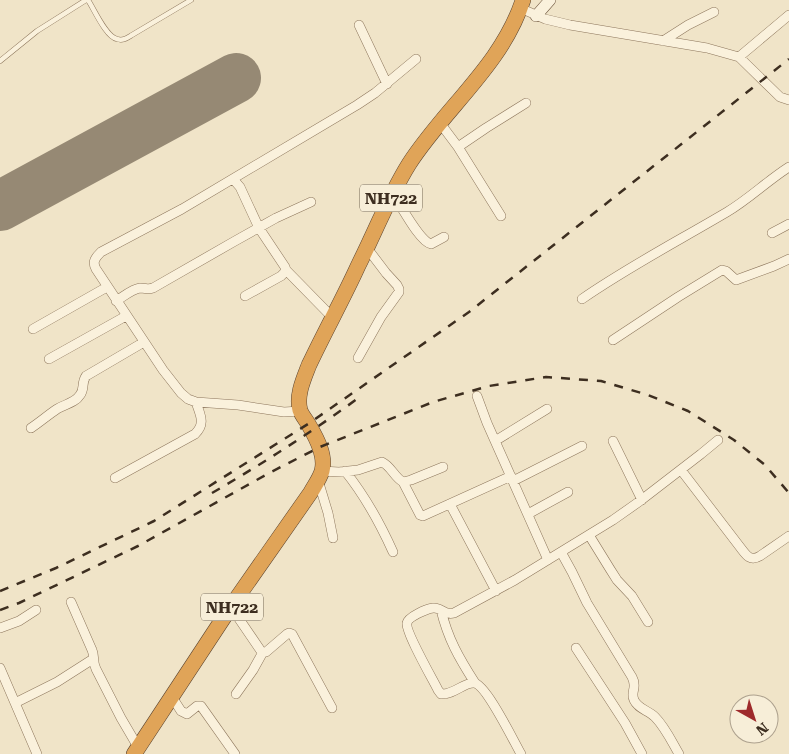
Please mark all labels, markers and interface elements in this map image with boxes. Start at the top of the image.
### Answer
road number: NH722 [360,184,422,212]
road number: NH722 [201,594,263,620]
north arrow [729,694,779,744]
text: N [753,719,771,739]

